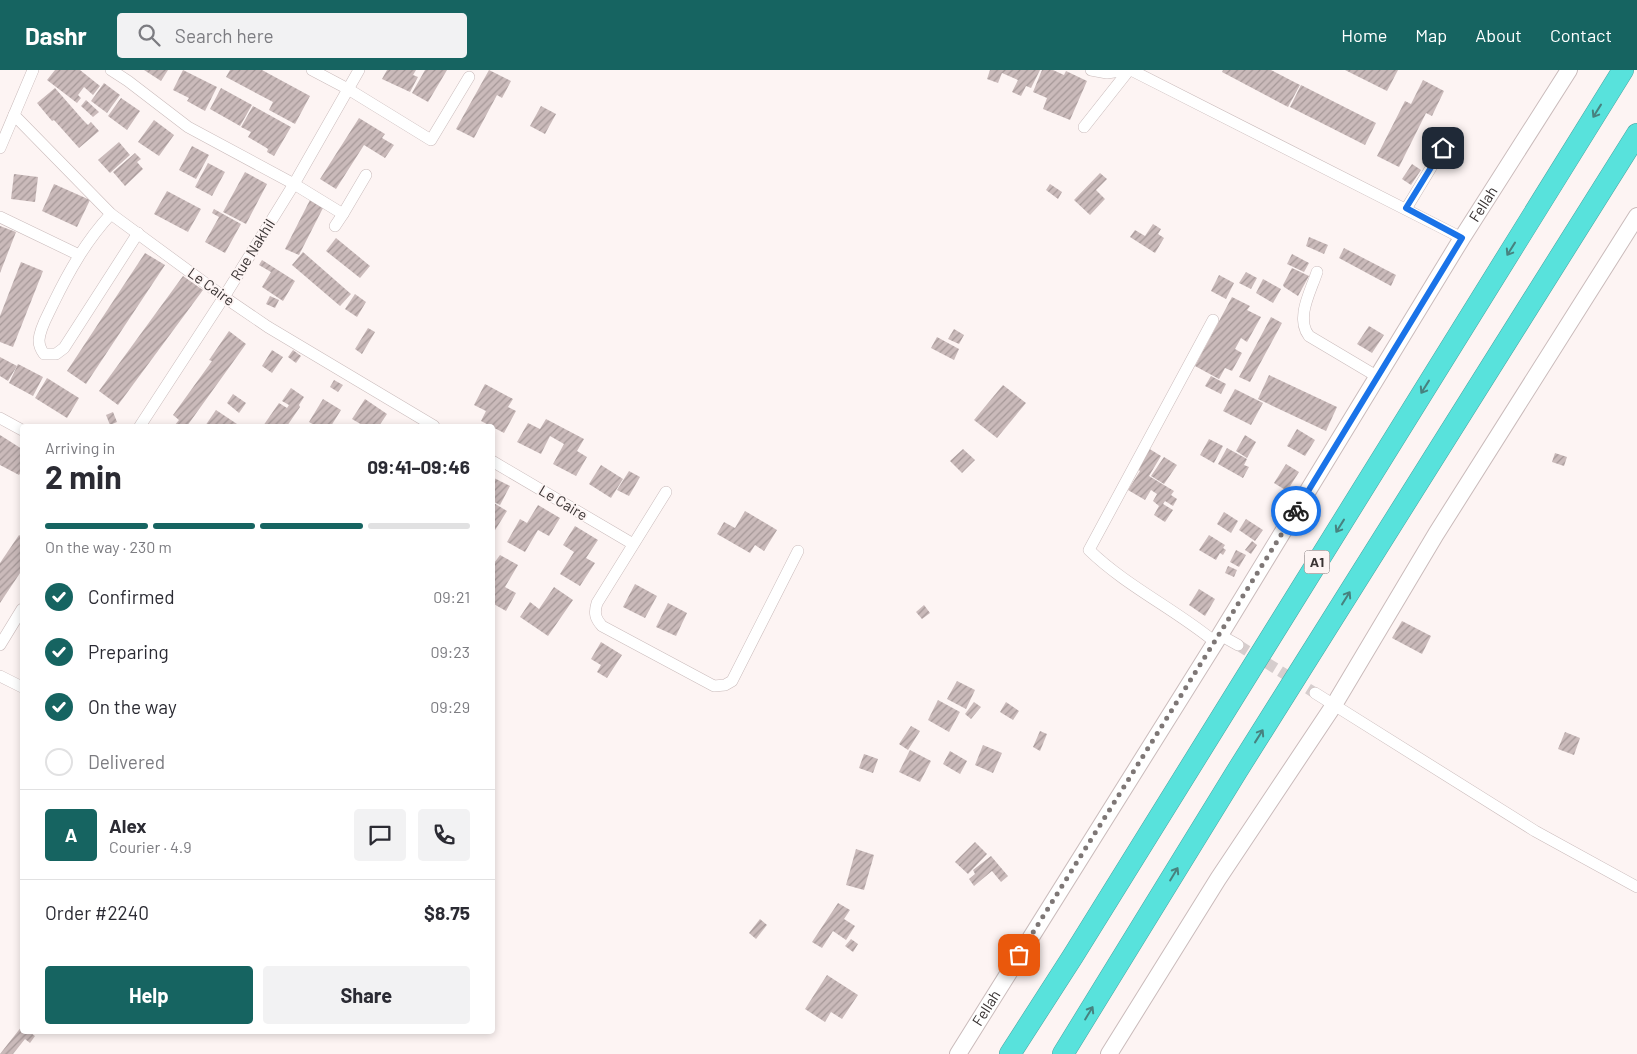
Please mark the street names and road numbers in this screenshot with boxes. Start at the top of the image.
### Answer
street label: Fellah [1465,183,1501,225]
street label: Rue Nakhil [226,215,278,283]
street label: Le Caire [185,263,238,309]
street label: Le Caire [536,481,591,524]
road number: A1 [1304,551,1330,574]
street label: Fellah [968,987,1004,1029]

